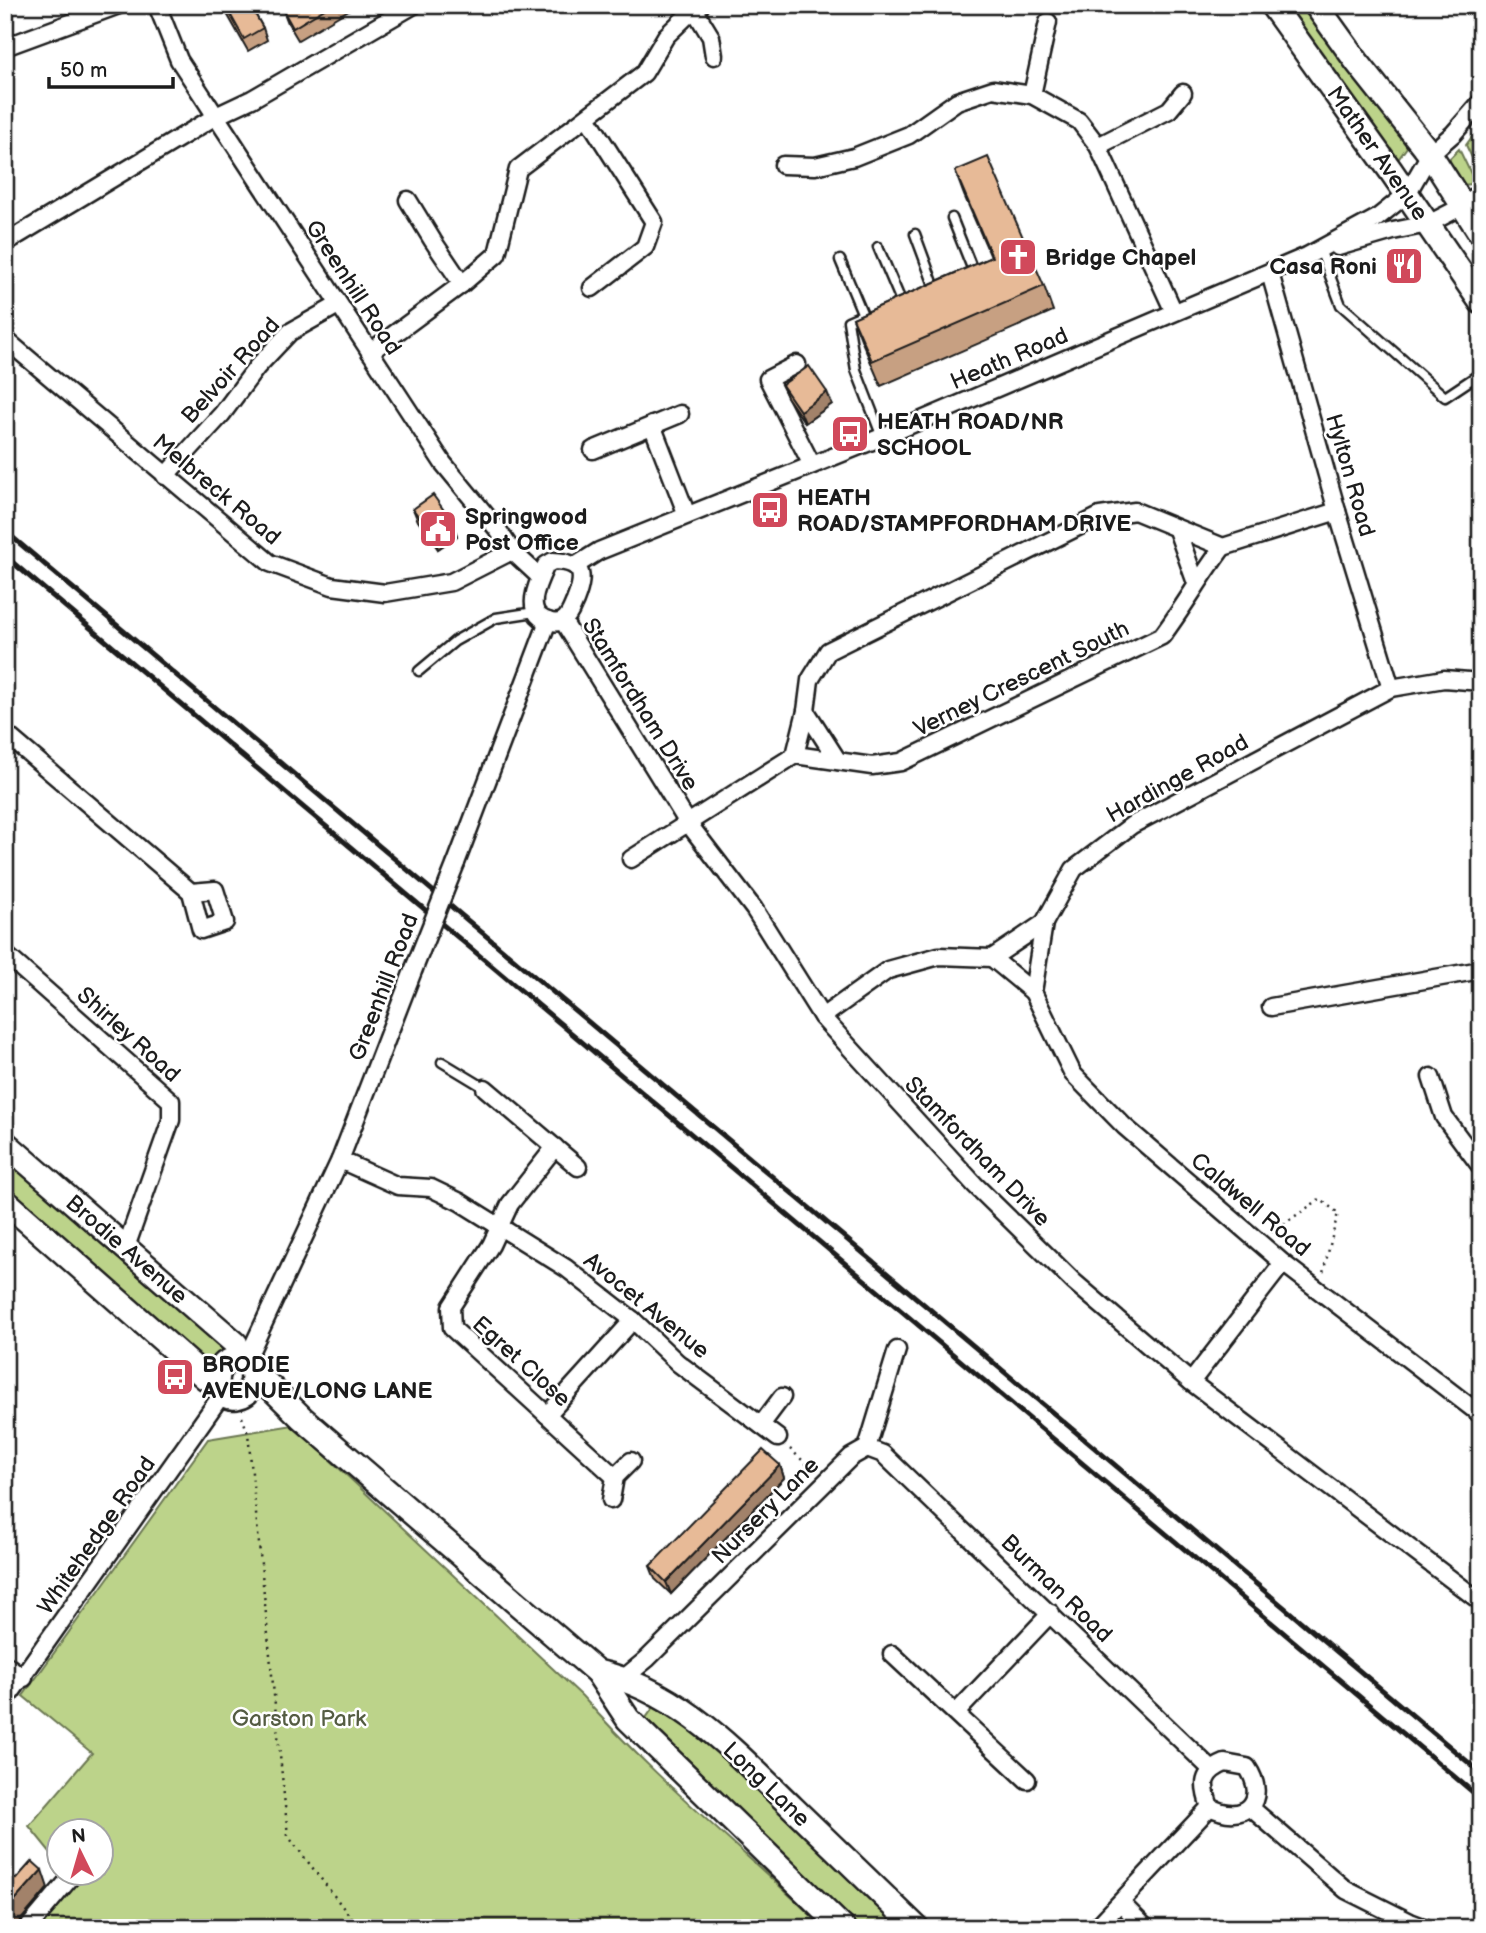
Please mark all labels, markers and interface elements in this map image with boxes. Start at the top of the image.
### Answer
scale bar [49,46,173,90]
text: 50 m [60,58,107,83]
street label: Mather Avenue [1320,81,1434,226]
street label: Greenhill Road [299,215,407,360]
church icon: Bridge Chapel [997,236,1039,278]
place label: Bridge Chapel [1045,244,1196,272]
restaurant icon: Casa Roni [1383,245,1425,287]
place label: Casa Roni [1269,253,1377,281]
street label: Belvoir Road [176,312,286,430]
street label: Heath Road [946,322,1072,396]
place label: HEATH ROAD/NR SCHOOL [877,408,1064,462]
street label: Hylton Road [1319,411,1381,540]
bus stop icon: HEATH ROAD/NR SCHOOL [829,413,871,455]
street label: Melbreck Road [147,428,286,551]
place label: HEATH ROAD/STAMPFORDHAM DRIVE [797,484,1131,538]
bus stop icon: HEATH ROAD/STAMPFORDHAM DRIVE [749,489,791,531]
place label: Springwood Post Office [465,503,587,557]
public building icon: Springwood Post Office [417,508,459,550]
street label: Stamfordham Drive [576,613,704,796]
street label: Verney Crescent South [909,615,1134,743]
street label: Hardinge Road [1102,728,1253,829]
street label: Greenhill Road [343,910,425,1065]
street label: Shirley Road [71,981,186,1088]
street label: Stamfordham Drive [898,1071,1056,1233]
street label: Caldwell Road [1185,1147,1316,1263]
street label: Brodie Avenue [60,1189,193,1310]
street label: Avocet Avenue [578,1247,715,1365]
street label: Egret Close [466,1310,576,1413]
place label: BRODIE AVENUE/LONG LANE [201,1351,433,1405]
bus stop icon: BRODIE AVENUE/LONG LANE [154,1356,196,1398]
street label: Whitehedge Road [32,1451,162,1620]
street label: Nursery Lane [706,1451,825,1570]
street label: Burman Road [995,1529,1118,1649]
park label: Garston Park [232,1705,367,1733]
street label: Long Lane [717,1736,816,1833]
north arrow [46,1818,116,1888]
text: N [71,1824,87,1849]

